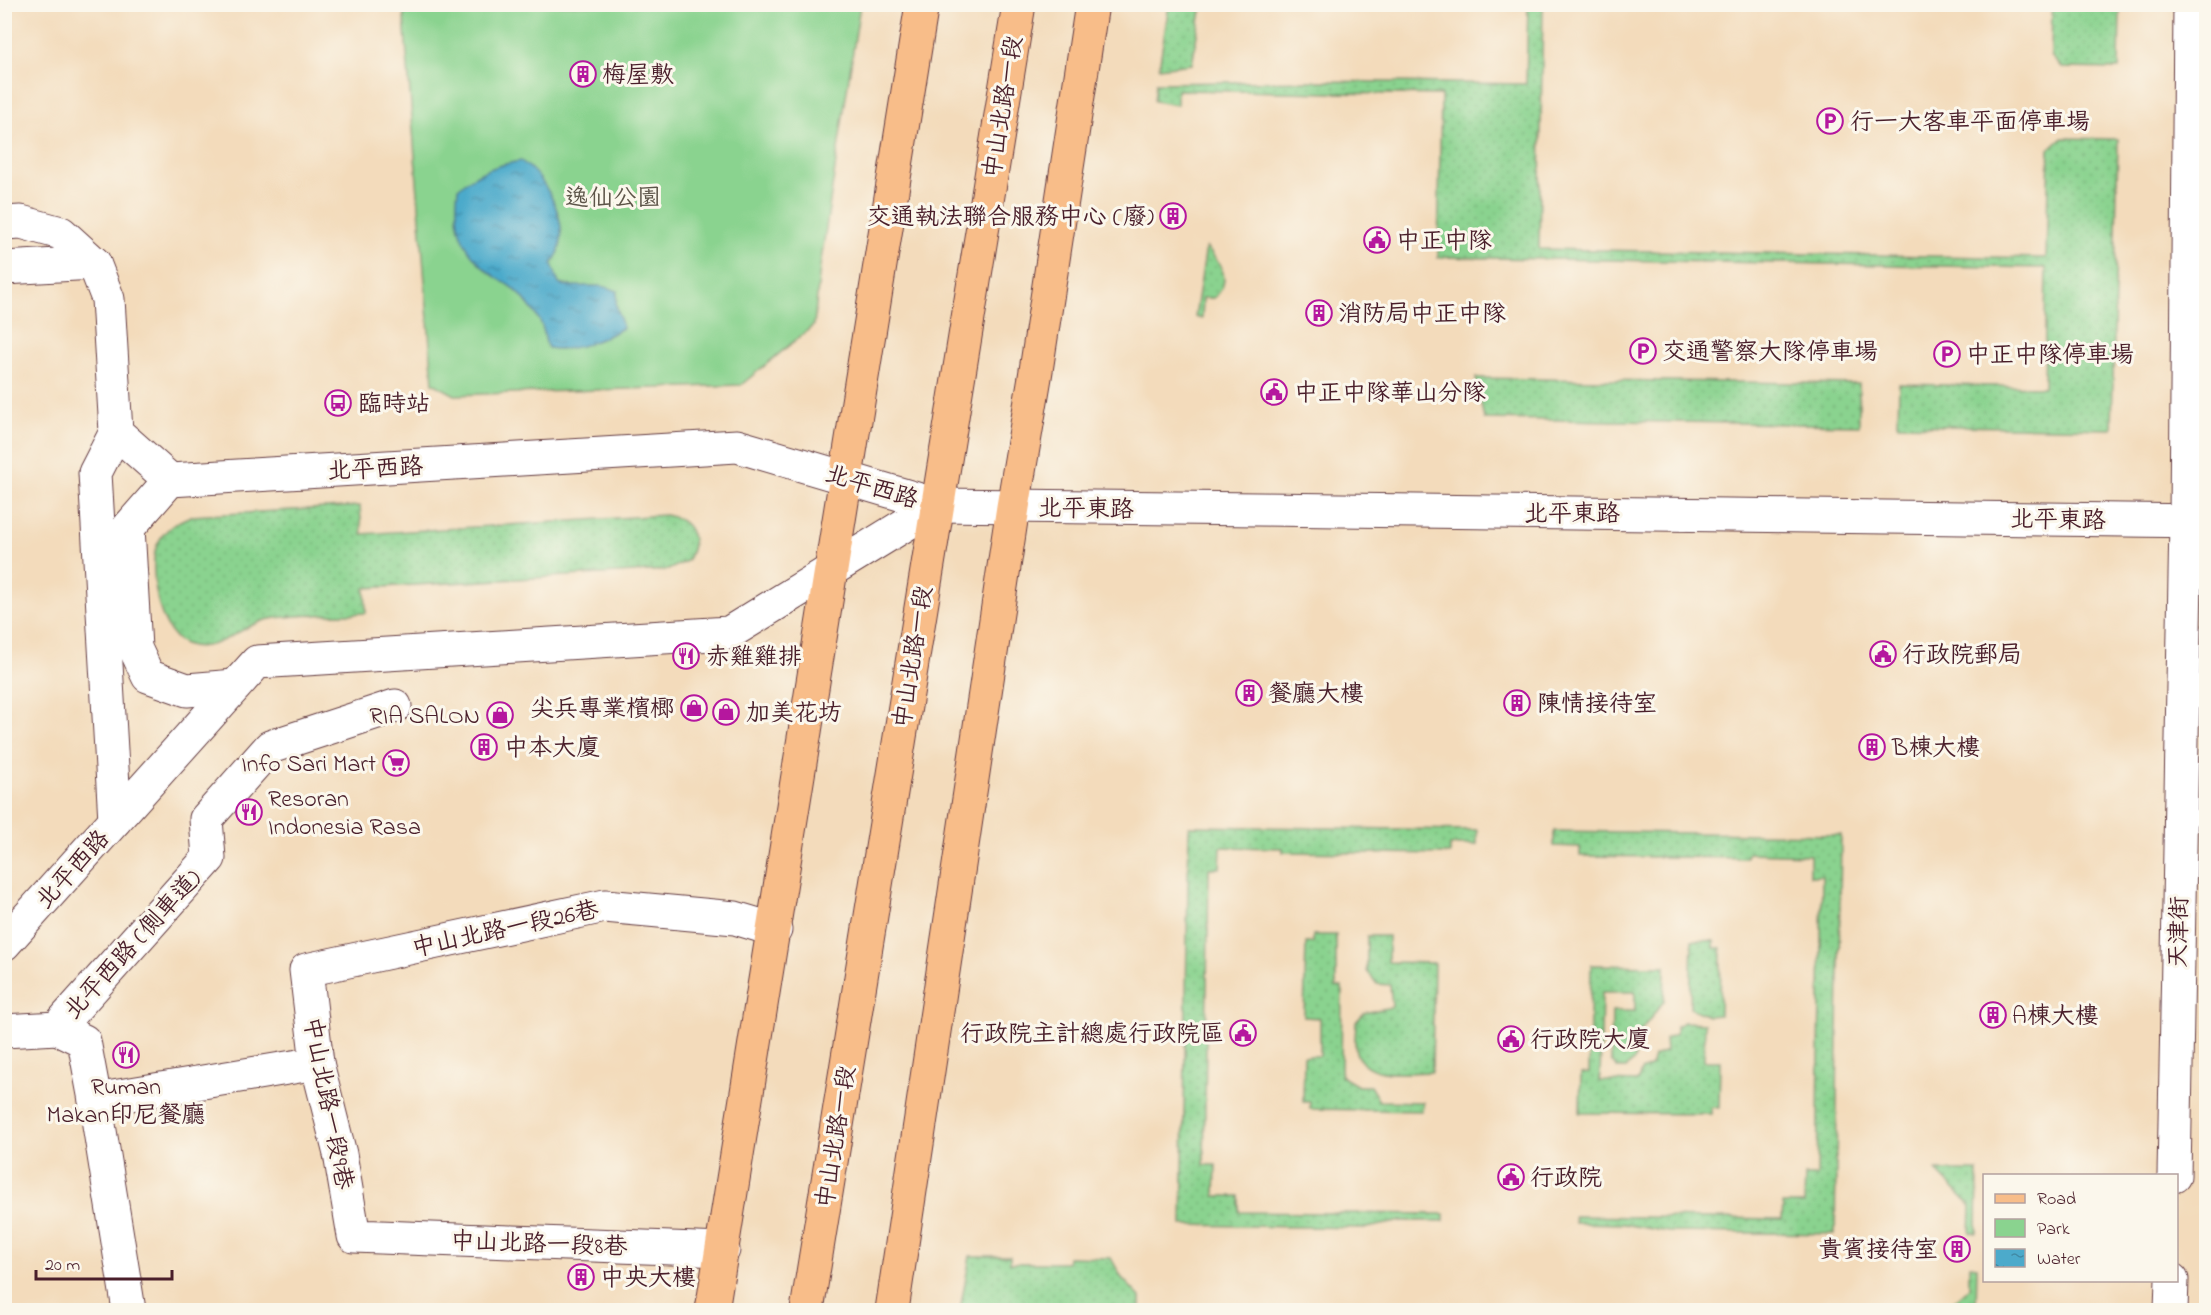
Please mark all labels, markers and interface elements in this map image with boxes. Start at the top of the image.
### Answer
street label: 中山北路一段 [976,34,1033,181]
building icon: 梅屋敷 [568,59,598,89]
place label: 梅屋敷 [602,59,674,94]
parking icon: 行一大客車平面停車場 [1815,106,1845,136]
place label: 行一大客車平面停車場 [1850,106,2090,141]
park label: 逸仙公園 [565,182,661,217]
place label: 交通執法聯合服務中心 (廢) [867,201,1154,236]
building icon: 交通執法聯合服務中心 (廢) [1158,201,1188,231]
public building icon: 中正中隊 [1362,225,1392,255]
place label: 中正中隊 [1396,225,1492,260]
building icon: 消防局中正中隊 [1304,298,1334,328]
place label: 消防局中正中隊 [1338,298,1506,333]
parking icon: 交通警察大隊停車場 [1628,336,1658,366]
place label: 交通警察大隊停車場 [1662,336,1878,371]
parking icon: 中正中隊停車場 [1932,339,1962,369]
place label: 中正中隊停車場 [1966,339,2134,374]
public building icon: 中正中隊華山分隊 [1259,377,1289,407]
place label: 中正中隊華山分隊 [1294,377,1486,412]
bus stop icon: 臨時站 [323,388,353,418]
place label: 臨時站 [358,388,430,423]
street label: 北平西路 [326,451,424,490]
street label: 北平西路 [820,458,922,519]
street label: 北平東路 [1038,492,1134,529]
street label: 北平東路 [1524,498,1620,533]
street label: 北平東路 [2010,503,2106,540]
street label: 中山北路一段 [886,584,943,731]
public building icon: 行政院郵局 [1868,639,1898,669]
place label: 行政院郵局 [1902,639,2022,674]
restaurant icon: 赤雞雞排 [671,641,701,671]
place label: 赤雞雞排 [706,641,802,676]
building icon: 餐廳大樓 [1234,678,1264,708]
place label: 餐廳大樓 [1268,678,1364,713]
building icon: 陳情接待室 [1502,688,1532,718]
place label: 陳情接待室 [1537,688,1657,723]
place label: 尖兵專業檳榔 [530,693,674,728]
shop icon: 尖兵專業檳榔 [679,693,709,723]
shop icon: 加美花坊 [711,697,741,727]
place label: 加美花坊 [746,697,842,732]
place label: RIA SALON [369,700,480,735]
shop icon: RIA SALON [485,700,515,730]
building icon: 中本大廈 [469,732,499,762]
place label: 中本大廈 [504,732,600,767]
building icon: B棟大樓 [1857,732,1887,762]
place label: B棟大樓 [1891,732,1980,767]
place label: Info Sari Mart [241,748,376,783]
supermarket icon: Info Sari Mart [381,748,411,778]
place label: Resoran Indonesia Rasa [268,783,421,846]
restaurant icon: Resoran Indonesia Rasa [234,797,264,827]
street label: 北平西路 [29,823,119,918]
street label: 北平西路 (側車道) [57,863,211,1028]
street label: 中山北路一段26巷 [409,894,602,967]
street label: 天津街 [2162,896,2199,968]
building icon: A棟大樓 [1978,1000,2008,1030]
place label: A棟大樓 [2012,1000,2099,1035]
street label: 中山北路一段9巷 [293,1014,360,1193]
place label: 行政院主計總處行政院區 [960,1018,1224,1053]
public building icon: 行政院主計總處行政院區 [1228,1018,1258,1048]
public building icon: 行政院大廈 [1496,1024,1526,1054]
place label: 行政院大廈 [1530,1024,1650,1059]
restaurant icon: Ruman Makan印尼餐廳 [111,1040,141,1070]
street label: 中山北路一段 [809,1064,866,1211]
place label: Ruman Makan印尼餐廳 [47,1071,205,1134]
public building icon: 行政院 [1496,1162,1526,1192]
place label: 行政院 [1530,1162,1602,1197]
legend [1983,1174,2178,1282]
text: Road [2037,1187,2076,1213]
text: Park [2037,1217,2070,1243]
street label: 中山北路一段8巷 [450,1225,628,1266]
place label: 貴賓接待室 [1818,1234,1938,1269]
building icon: 貴賓接待室 [1942,1234,1972,1264]
scale bar [36,1243,172,1281]
text: Water [2037,1247,2081,1273]
text: 20 m [45,1253,80,1279]
building icon: 中央大樓 [566,1262,596,1292]
place label: 中央大樓 [600,1262,696,1297]

